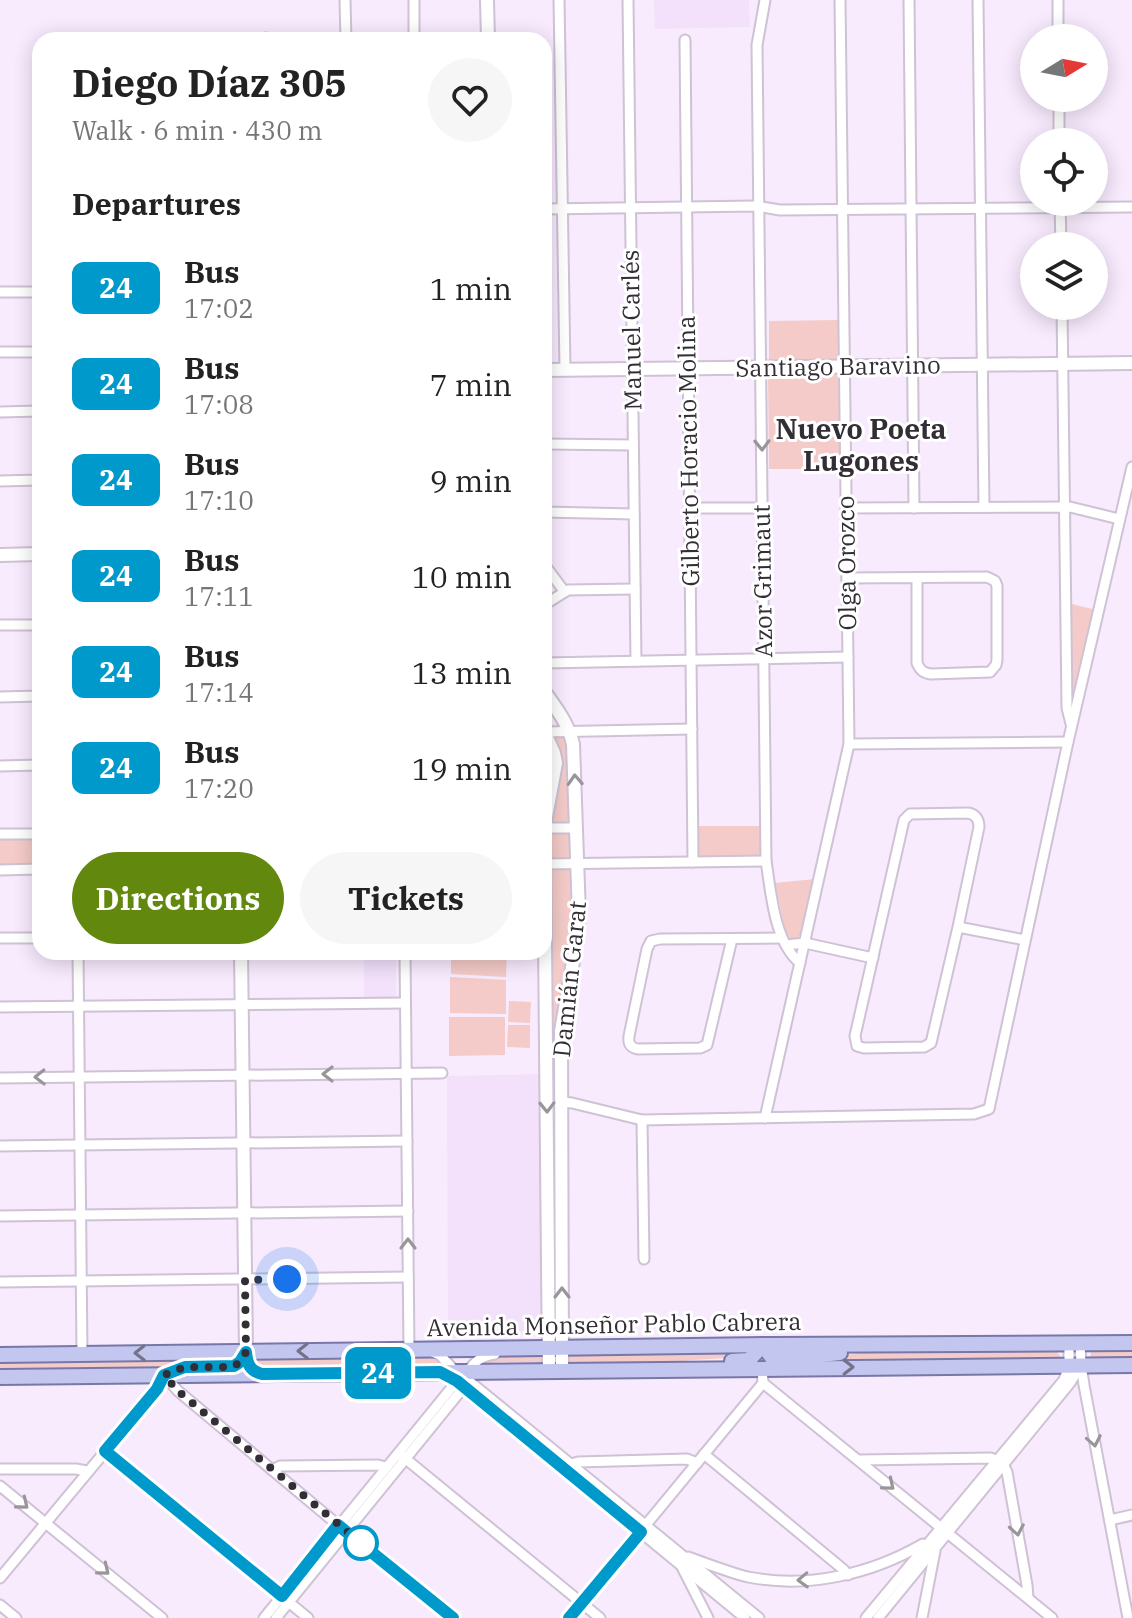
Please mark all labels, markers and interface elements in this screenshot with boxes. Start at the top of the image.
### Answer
north arrow [1020,24,1108,112]
map controls [1020,24,1108,320]
text: Diego Díaz 305 [72,58,347,107]
button: heart [428,58,512,142]
text: Walk · 6 min · 430 m [72,113,323,147]
button: locate [1020,128,1108,216]
text: Departures [72,184,241,223]
button: layers [1020,232,1108,320]
street label: Manuel Carlés [614,249,648,411]
text: Bus [184,252,239,291]
text: 24 [99,269,133,306]
text: 1 min [430,269,512,308]
text: 17:02 [184,291,254,325]
street label: Gilberto Horacio Molina [670,315,706,587]
text: Bus [184,348,239,387]
street label: Santiago Baravino [735,348,941,384]
text: 24 [99,365,133,402]
text: 7 min [430,365,512,404]
text: 17:08 [184,387,254,421]
district label: Nuevo Poeta Lugones [775,410,947,479]
one-way arrow [753,439,771,452]
text: Bus [184,444,239,483]
text: 24 [99,461,133,498]
text: 9 min [430,461,512,500]
text: 17:10 [184,483,254,517]
street label: Olga Orozco [829,495,863,631]
street label: Azor Grimaut [745,504,779,658]
text: Bus [184,540,239,579]
text: 24 [99,557,133,594]
text: 10 min [412,557,512,596]
text: 17:11 [184,579,254,613]
text: Bus [184,636,239,675]
text: 24 [99,653,133,690]
text: 13 min [412,653,512,692]
text: 17:14 [184,675,254,709]
text: Bus [184,732,239,771]
text: 24 [99,749,133,786]
text: 19 min [412,749,512,788]
text: 17:20 [184,771,254,805]
one-way arrow [567,773,584,786]
button: Directions [72,852,284,944]
button: Tickets [300,852,512,944]
street label: Damián Garat [545,899,593,1059]
one-way arrow [321,1065,334,1083]
one-way arrow [33,1068,46,1086]
one-way arrow [538,1101,556,1114]
one-way arrow [399,1237,417,1250]
your location [267,1259,307,1299]
one-way arrow [553,1286,571,1299]
street label: Avenida Monseñor Pablo Cabrera [426,1305,802,1343]
one-way arrow [296,1343,309,1360]
one-way arrow [133,1345,146,1362]
line badge: 24 [342,1347,414,1399]
text: 24 [361,1354,395,1391]
one-way arrow [842,1358,855,1376]
one-way arrow [1085,1435,1102,1448]
one-way arrow [880,1475,895,1489]
one-way arrow [14,1494,28,1509]
one-way arrow [1008,1524,1025,1537]
unlabelled marker [344,1526,378,1560]
one-way arrow [95,1560,109,1575]
one-way arrow [796,1571,809,1588]

